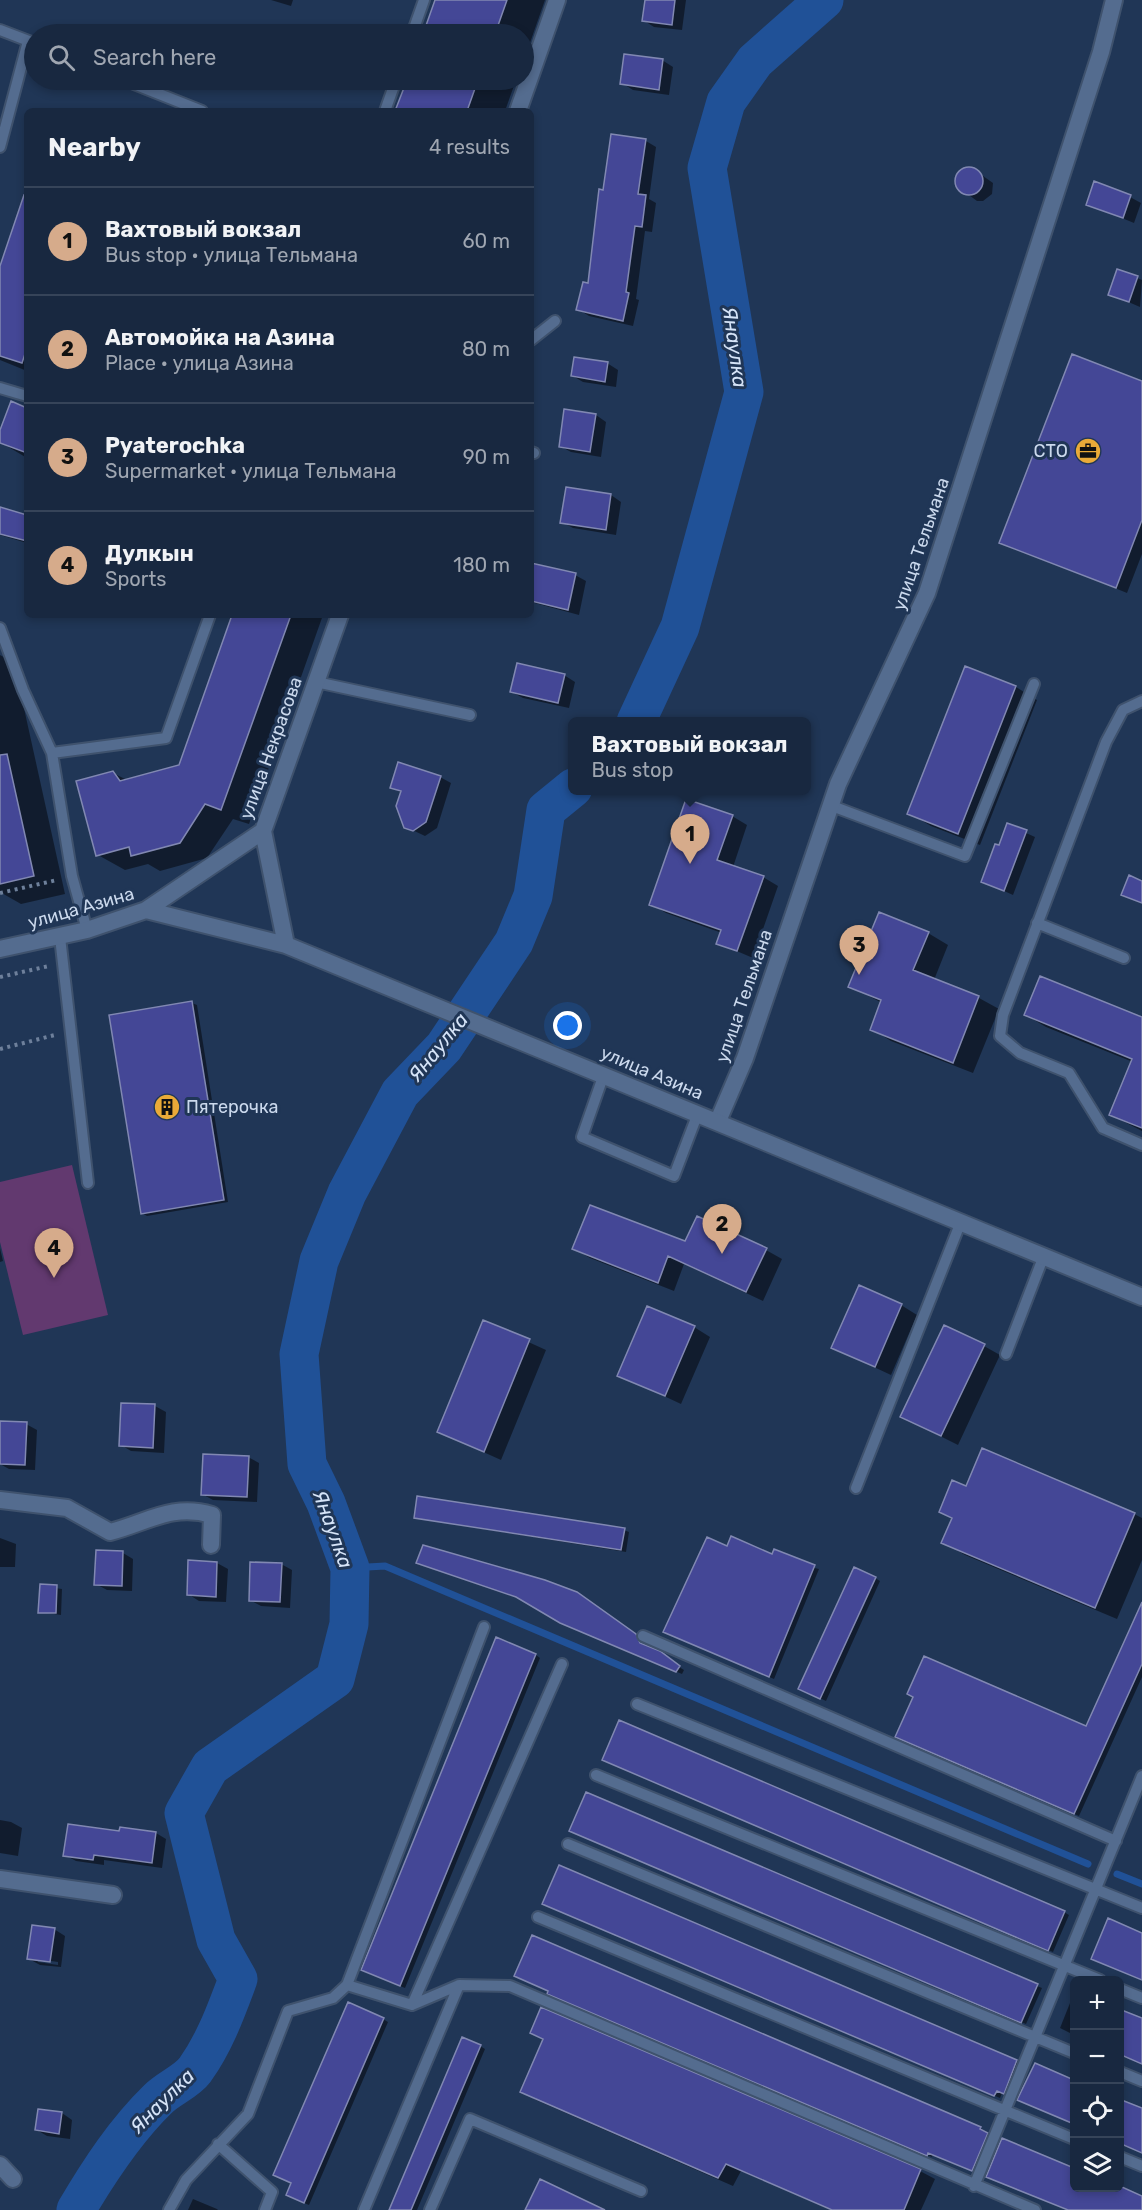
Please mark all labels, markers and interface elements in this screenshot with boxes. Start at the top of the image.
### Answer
search box [24,24,534,90]
icon: search [45,41,78,74]
text: Search here [93,44,216,71]
text: Nearby [48,132,141,163]
text: 4 results [429,135,510,159]
text: Вахтовый вокзал [105,216,301,243]
text: 1 [63,229,72,253]
text: 60 m [463,229,510,253]
text: Bus stop · улица Тельмана [105,243,358,267]
water label: Янаулка [717,305,753,389]
text: Автомойка на Азина [105,324,335,351]
text: 2 [61,337,74,361]
text: 80 m [462,337,510,361]
text: Place · улица Азина [105,351,294,375]
text: Pyaterochka [105,432,245,459]
office icon: СТО [1073,436,1103,466]
place label: СТО [1033,440,1068,462]
text: 3 [61,445,74,469]
text: 90 m [463,445,510,469]
text: Supermarket · улица Тельмана [105,459,396,483]
street label: улица Тельмана [888,475,954,613]
text: Дулкын [105,540,194,567]
text: 4 [61,553,74,577]
text: 180 m [453,553,510,577]
text: Sports [105,567,166,591]
street label: улица Некрасова [235,674,307,822]
popup [568,717,811,795]
text: Вахтовый вокзал [591,731,788,758]
text: Bus stop [591,758,673,782]
pin: 1 [670,814,710,864]
street label: улица Азина [25,882,137,934]
pin: 3 [840,926,878,975]
street label: улица Тельмана [711,927,777,1065]
water label: Янаулка [403,1008,473,1086]
your location [553,1011,582,1040]
street label: улица Азина [597,1042,707,1104]
building icon: Пятерочка [152,1092,182,1122]
place label: Пятерочка [186,1096,279,1118]
pin: 2 [702,1204,742,1254]
pin: 4 [34,1228,74,1278]
water label: Янаулка [308,1487,358,1572]
map controls [1070,1976,1124,2192]
button: + [1070,1976,1124,2030]
button: − [1070,2030,1124,2084]
water label: Янаулка [125,2064,199,2138]
button: locate [1070,2084,1124,2138]
button: layers [1070,2138,1124,2192]

